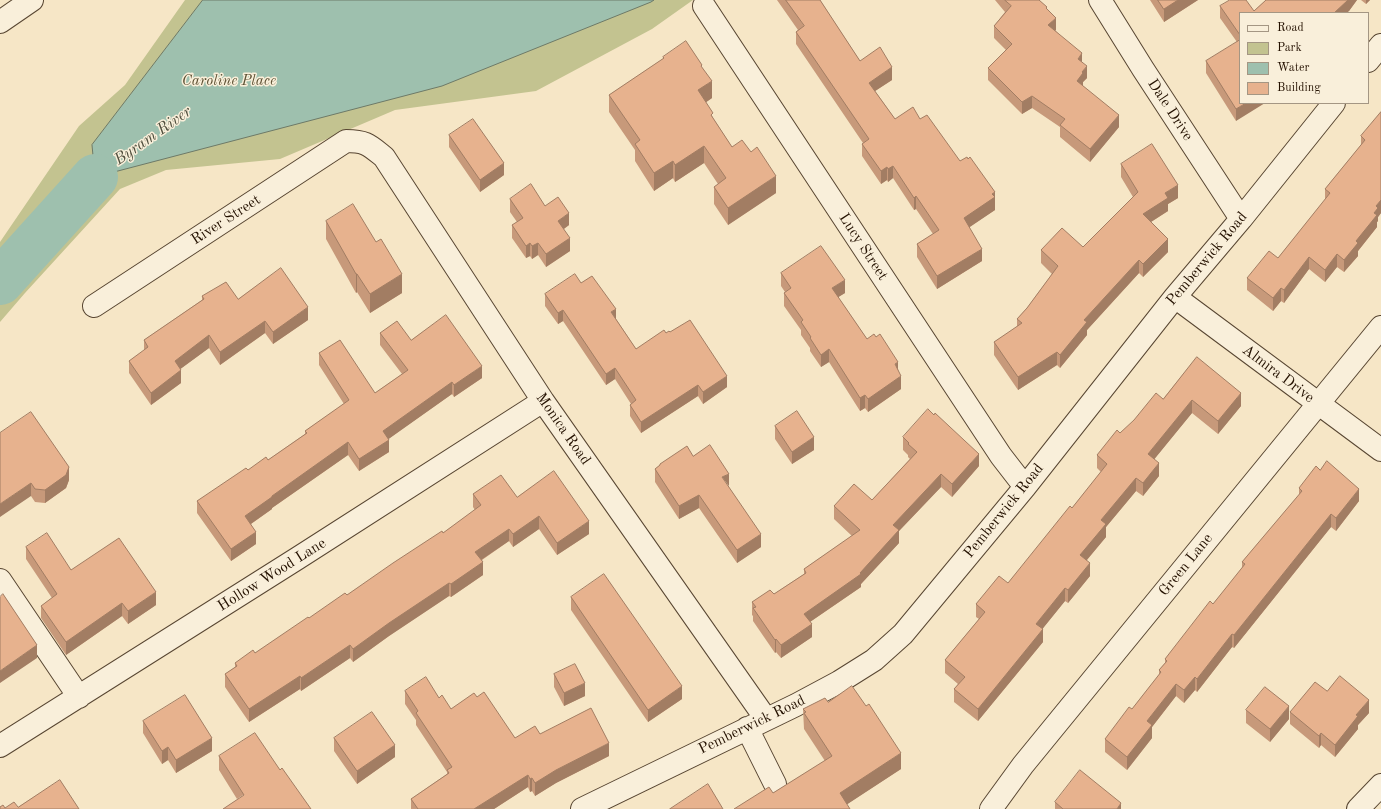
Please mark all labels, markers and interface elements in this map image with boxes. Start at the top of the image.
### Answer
legend [1239,12,1369,104]
text: Road [1277,22,1304,34]
text: Park [1277,42,1302,54]
text: Water [1277,62,1309,74]
park label: Caroline Place [182,72,276,90]
street label: Dale Drive [1143,76,1197,144]
text: Building [1277,82,1321,94]
water label: Byram River [111,102,195,170]
street label: River Street [188,191,264,249]
street label: Pemberwick Road [1163,209,1251,309]
street label: Lucy Street [835,210,891,284]
street label: Almira Drive [1239,341,1317,407]
street label: Monica Road [532,390,594,468]
street label: Pemberwick Road [960,460,1048,562]
street label: Green Lane [1155,530,1217,600]
street label: Hollow Wood Lane [215,534,329,616]
street label: Pemberwick Road [696,691,808,759]

